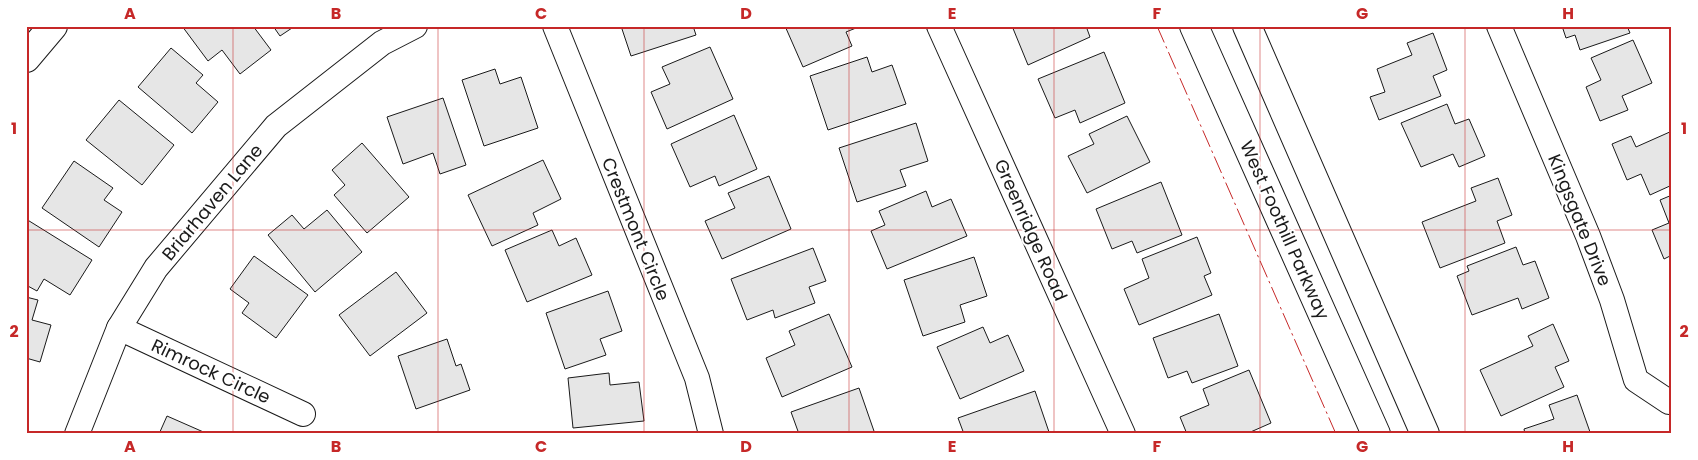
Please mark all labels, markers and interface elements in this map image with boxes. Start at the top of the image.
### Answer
text: A [124,2,136,25]
text: B [331,2,341,25]
text: C [535,2,547,25]
text: D [740,2,752,25]
text: E [948,2,956,25]
text: F [1153,2,1162,25]
text: G [1356,2,1368,25]
text: H [1562,2,1574,25]
text: 1 [11,117,17,140]
text: 1 [1681,117,1687,140]
street label: West Foothill Parkway [1234,137,1336,323]
street label: Briarhaven Lane [156,138,268,266]
street label: Kingsgate Drive [1542,150,1618,290]
street label: Crestmont Circle [596,154,676,304]
street label: Greenridge Road [989,155,1073,305]
text: 2 [9,320,19,343]
text: 2 [1679,320,1689,343]
street label: Rimrock Circle [147,332,275,410]
text: A [124,435,136,458]
text: B [331,435,341,458]
text: C [535,435,547,458]
text: D [740,435,752,458]
text: E [948,435,956,458]
text: F [1153,435,1162,458]
text: G [1356,435,1368,458]
text: H [1562,435,1574,458]

